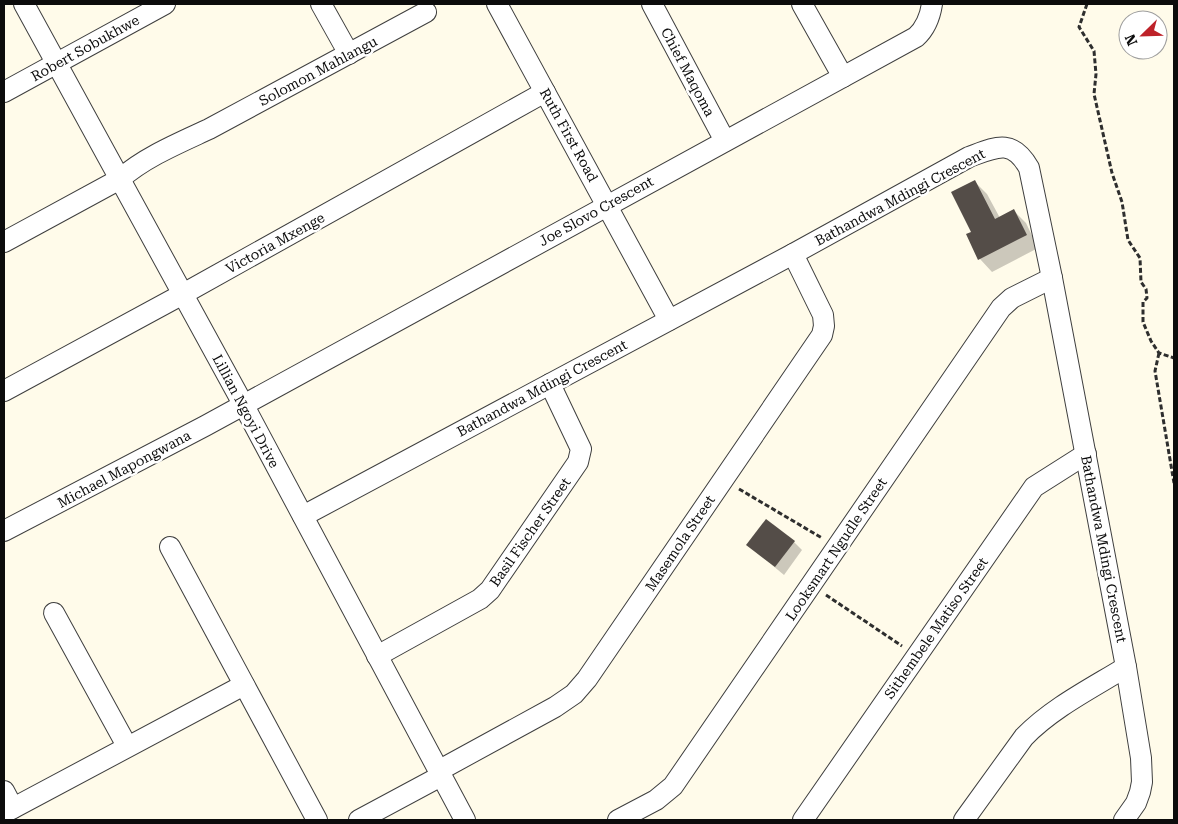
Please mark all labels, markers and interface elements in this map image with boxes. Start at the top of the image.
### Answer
north arrow [1118,10,1168,60]
street label: Robert Sobukhwe [28,11,142,84]
street label: Chief Maqoma [658,25,718,120]
text: N [1121,32,1141,48]
street label: Solomon Mahlangu [256,33,380,109]
street label: Ruth First Road [537,85,601,185]
street label: Bathandwa Mdingi Crescent [812,145,988,249]
street label: Joe Slovo Crescent [536,173,656,249]
street label: Victoria Mxenge [223,209,327,277]
street label: Bathandwa Mdingi Crescent [454,336,630,440]
street label: Lillian Ngoyi Drive [209,352,283,471]
street label: Michael Mapongwana [55,427,194,511]
street label: Bathandwa Mdingi Crescent [1078,454,1130,644]
street label: Basil Fischer Street [486,474,574,590]
street label: Looksmart Ngudle Street [782,475,890,623]
street label: Masemola Street [642,492,718,594]
street label: Sithembele Matiso Street [881,554,991,702]

